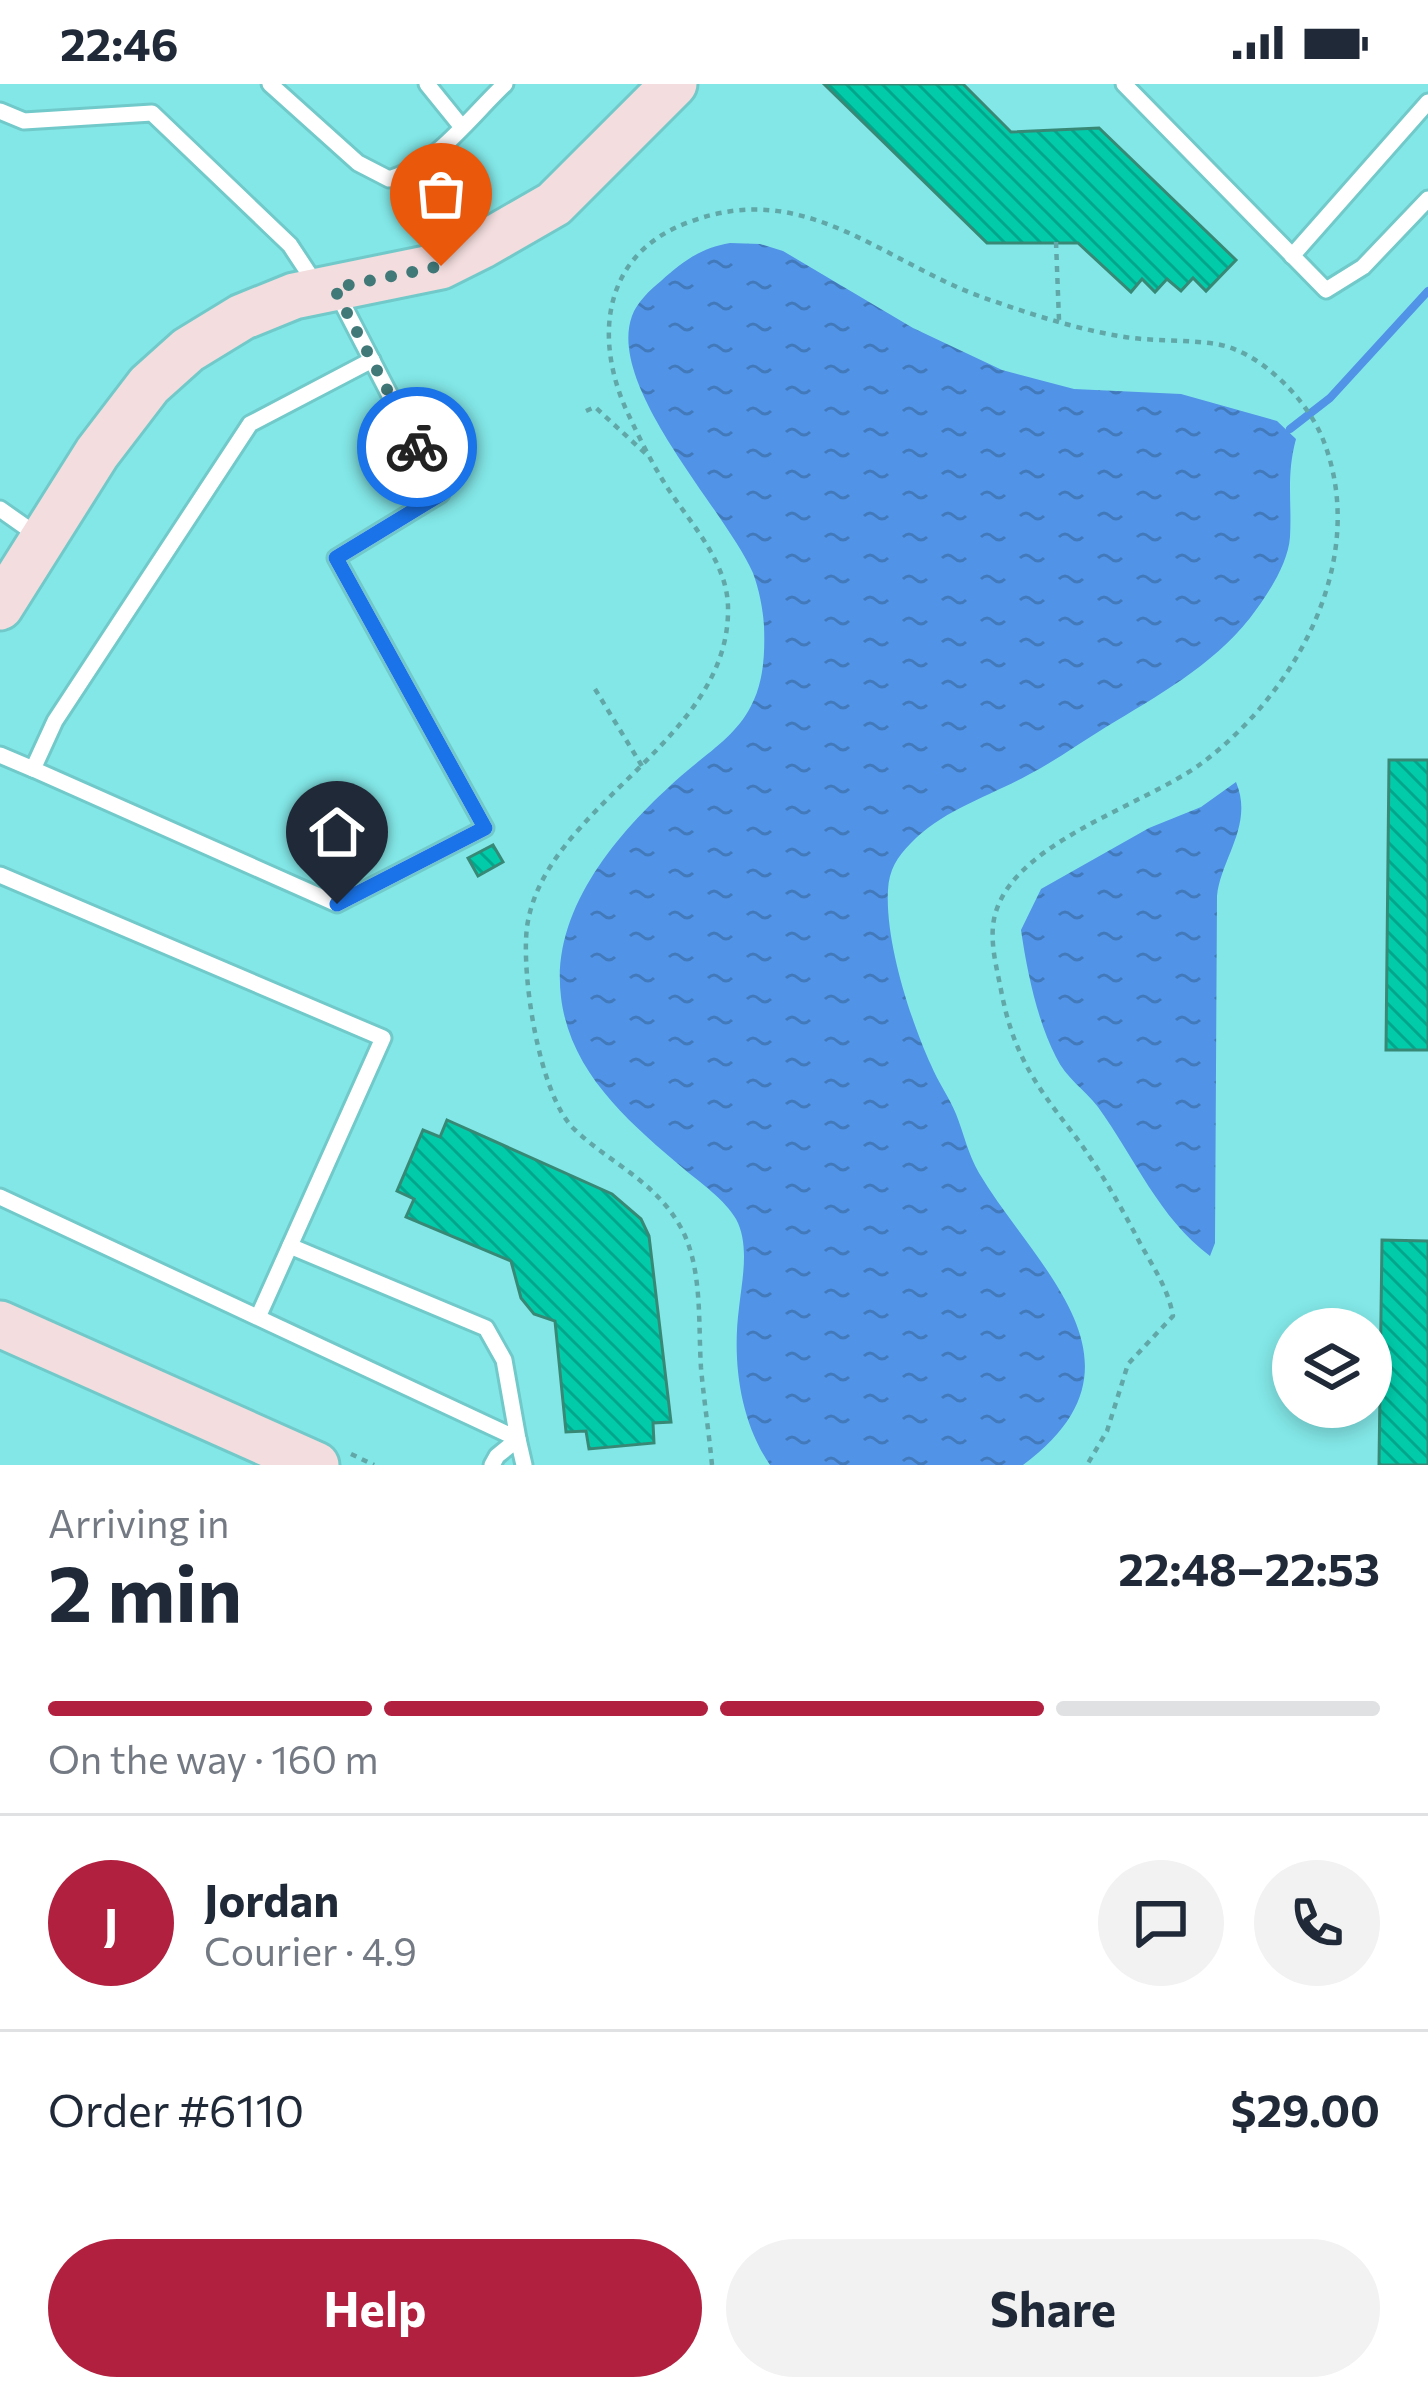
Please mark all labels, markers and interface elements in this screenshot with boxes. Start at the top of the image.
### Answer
text: 22:46 [60,15,179,70]
pin [390,143,492,266]
icon: bag [408,161,474,227]
courier [357,387,477,507]
icon: bike [384,414,450,480]
pin [286,781,388,904]
icon: home [304,799,370,865]
map controls [1272,1308,1392,1428]
button: layers [1272,1308,1392,1428]
text: Arriving in [48,1498,229,1546]
text: 22:48–22:53 [1118,1540,1380,1595]
text: 2 min [48,1543,242,1638]
text: On the way · 160 m [48,1734,378,1782]
button: chat [1098,1860,1224,1986]
button: phone [1254,1860,1380,1986]
text: Jordan [204,1871,339,1926]
text: J [104,1895,118,1950]
text: Courier · 4.9 [204,1926,417,1974]
text: Order #6110 [48,2081,304,2136]
text: $29.00 [1231,2081,1380,2136]
button: Help [48,2239,702,2377]
button: Share [726,2239,1380,2377]

